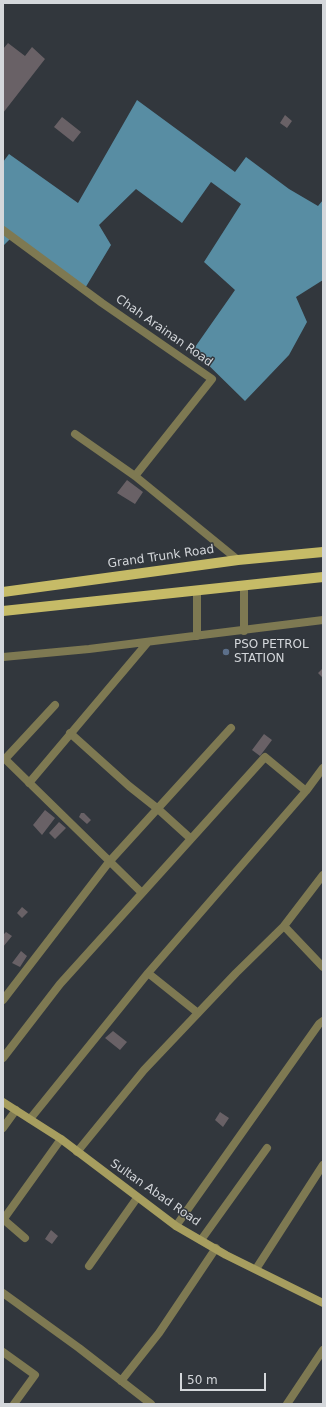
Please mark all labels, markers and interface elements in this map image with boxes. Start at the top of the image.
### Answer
street label: Chah Arainan Road [113,292,215,370]
street label: Grand Trunk Road [107,542,215,572]
place label: PSO PETROL STATION [234,638,309,666]
marker: PSO PETROL STATION [221,647,231,657]
street label: Sultan Abad Road [107,1156,203,1230]
scale bar [182,1365,268,1391]
text: 50 m [187,1373,218,1387]

